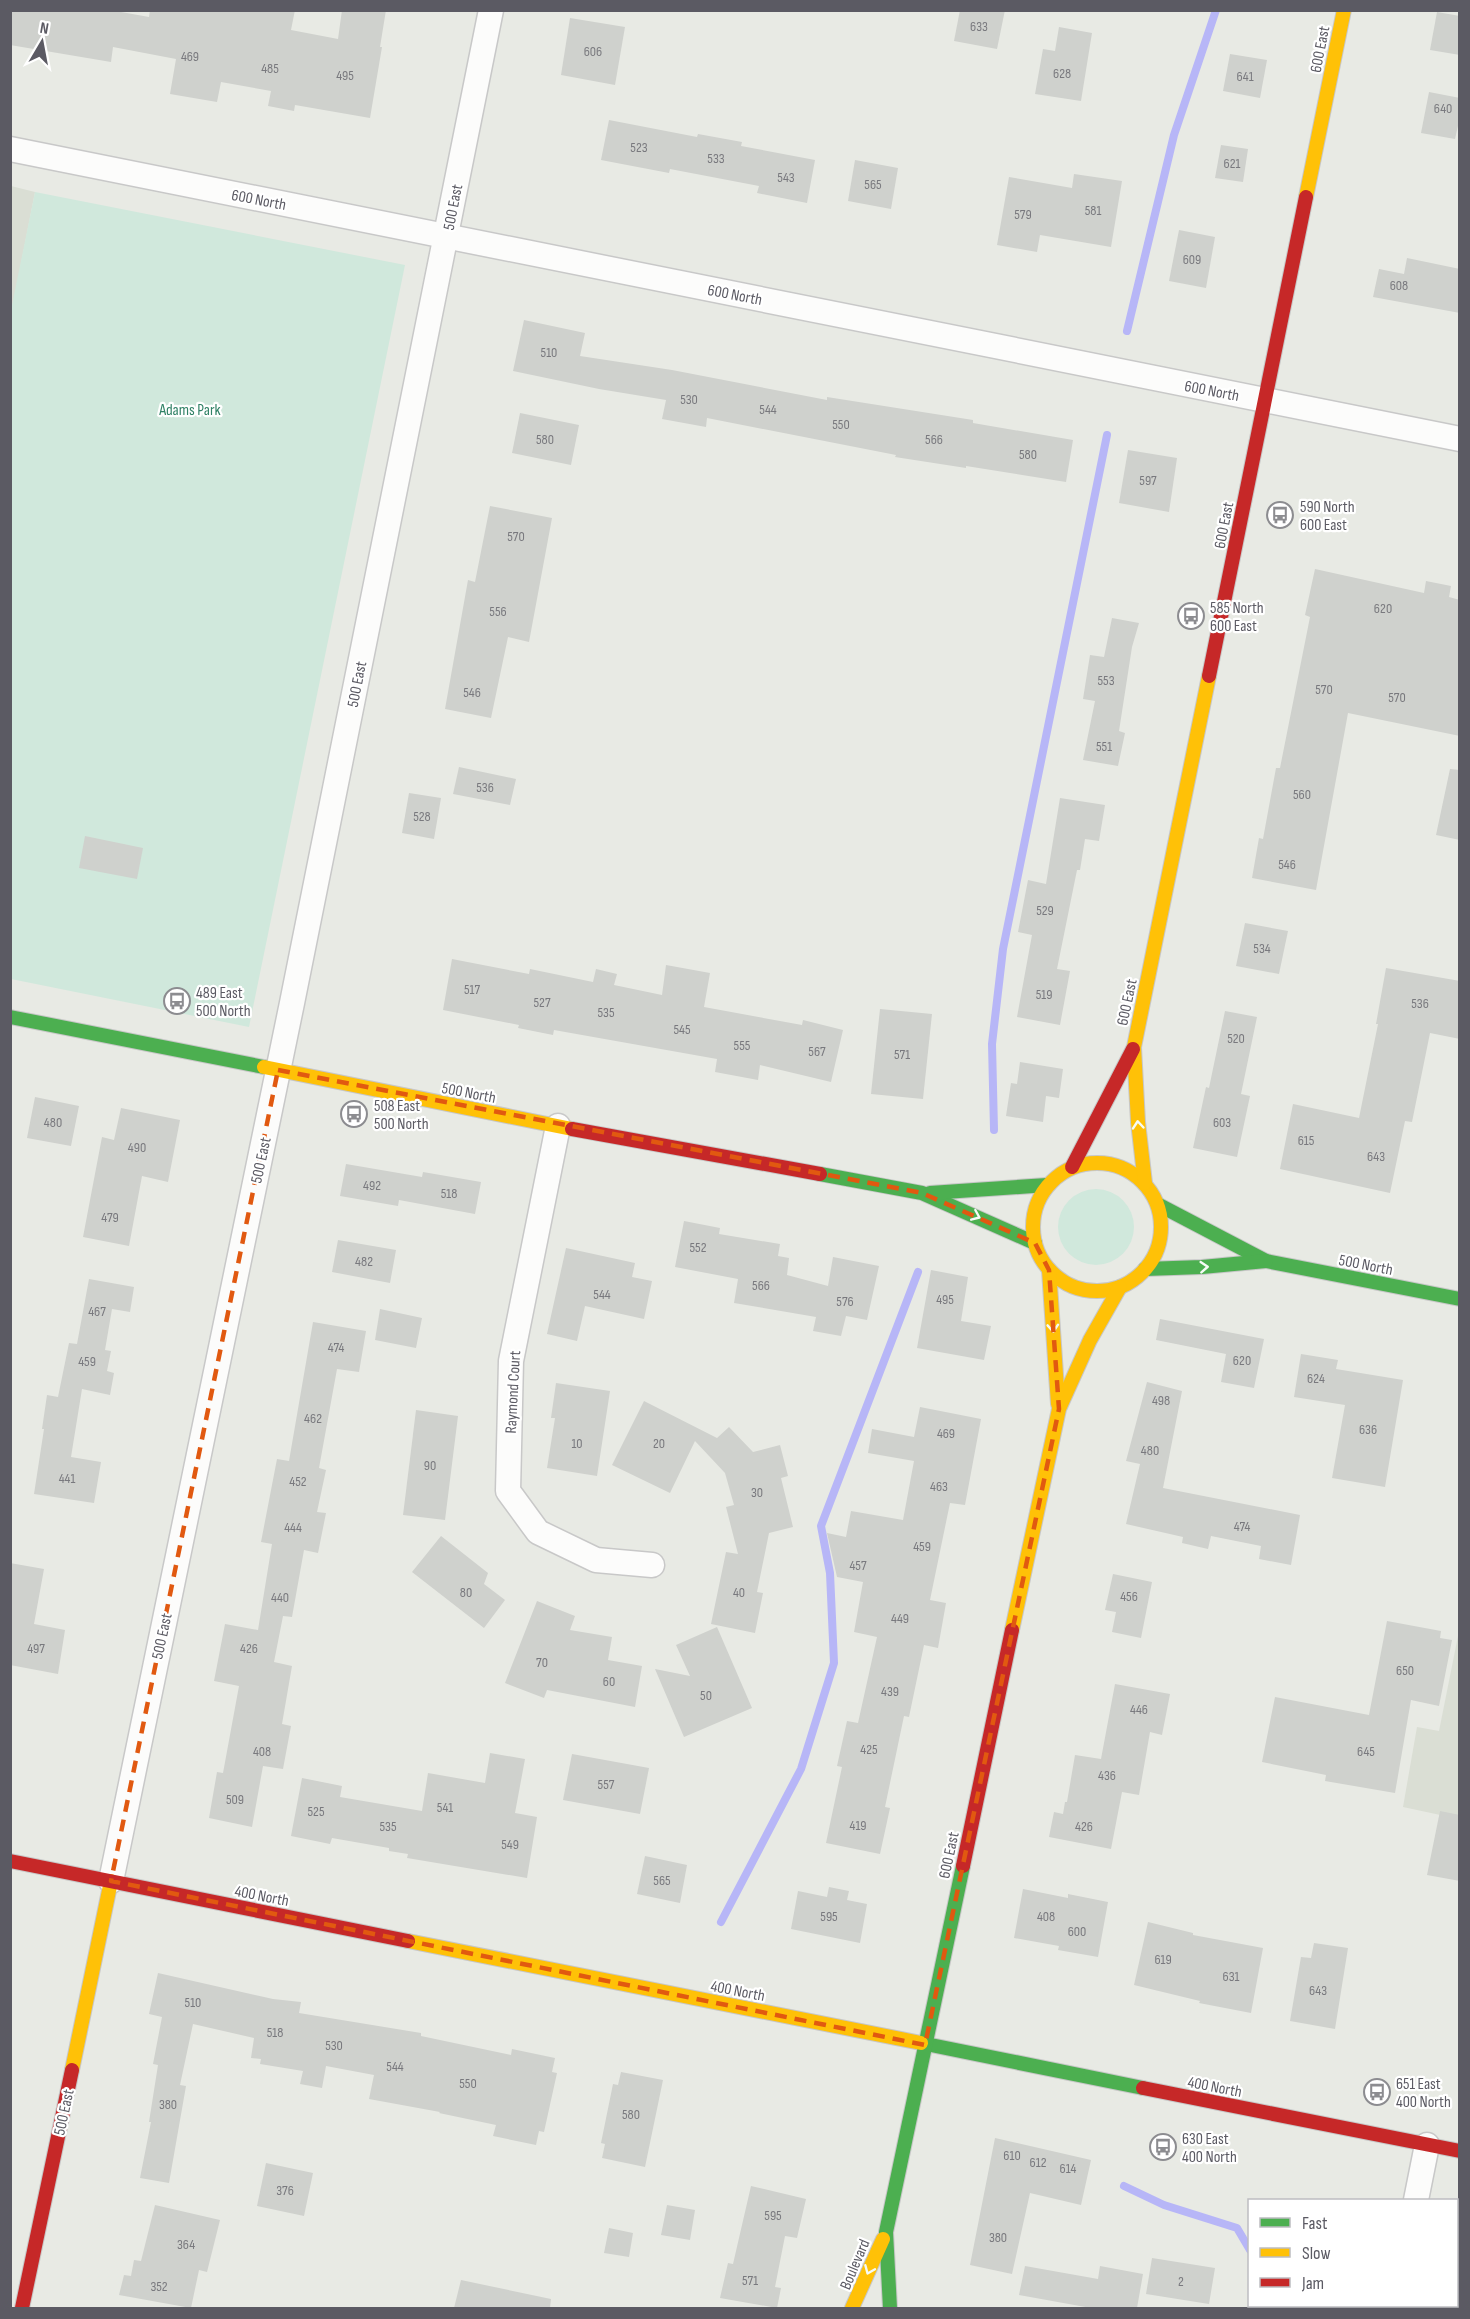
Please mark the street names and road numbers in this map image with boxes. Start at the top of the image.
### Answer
street label: 600 East [1307,24,1334,74]
street label: 500 East [440,183,467,232]
street label: 600 North [230,186,288,215]
street label: 600 North [706,281,764,310]
street label: 600 North [1183,377,1241,406]
street label: 600 East [1211,500,1238,550]
street label: 500 East [344,660,371,709]
street label: 600 East [1113,977,1142,1027]
street label: 500 North [440,1079,497,1108]
street label: 500 East [247,1136,276,1185]
street label: 500 North [1337,1251,1394,1280]
street label: Raymond Court [502,1350,525,1434]
street label: 500 East [148,1612,177,1661]
street label: 600 East [935,1830,964,1880]
street label: 400 North [233,1882,290,1911]
street label: 400 North [709,1977,766,2006]
street label: 400 North [1186,2073,1243,2102]
street label: 500 East [50,2088,79,2137]
street label: Boulevard [836,2237,874,2293]

